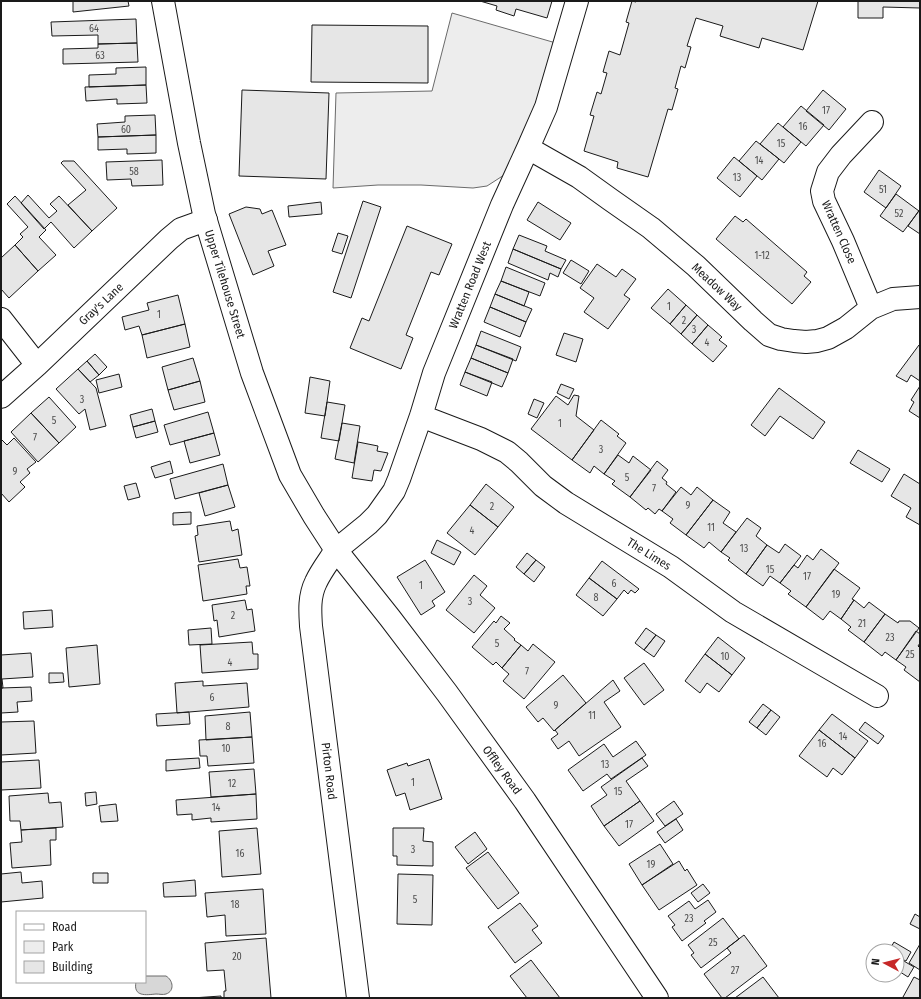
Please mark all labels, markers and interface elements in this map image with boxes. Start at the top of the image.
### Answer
house number: 64 [89,23,99,35]
house number: 63 [95,50,105,62]
house number: 17 [822,105,830,117]
house number: 16 [799,121,807,133]
house number: 60 [121,124,131,136]
house number: 15 [777,138,786,150]
house number: 14 [755,155,764,167]
house number: 58 [129,166,139,178]
house number: 13 [733,172,742,184]
house number: 51 [879,184,887,196]
street label: Wratten Close [819,198,859,266]
house number: 52 [895,208,904,220]
street label: Upper Tilehouse Street [202,228,248,340]
street label: Wratten Road West [446,239,494,331]
house number: 1-12 [754,250,770,262]
street label: Meadow Way [689,260,745,314]
street label: Gray's Lane [76,280,126,328]
house number: 1 [667,301,671,313]
house number: 1 [157,309,161,321]
house number: 2 [682,315,687,327]
house number: 3 [692,324,697,336]
house number: 4 [705,337,710,349]
house number: 3 [80,394,85,406]
house number: 5 [52,415,57,427]
house number: 1 [558,418,562,430]
house number: 7 [33,432,37,444]
house number: 3 [599,444,604,456]
house number: 9 [13,466,18,478]
house number: 5 [625,472,630,484]
house number: 7 [652,483,656,495]
house number: 9 [686,500,691,512]
house number: 2 [490,501,495,513]
house number: 11 [707,522,715,534]
house number: 4 [470,525,475,537]
street label: The Limes [624,535,674,573]
house number: 13 [740,543,749,555]
house number: 15 [766,564,775,576]
house number: 17 [803,571,811,583]
house number: 6 [612,578,617,590]
house number: 1 [419,580,423,592]
house number: 19 [832,589,841,601]
house number: 8 [594,592,599,604]
house number: 3 [468,596,473,608]
house number: 2 [231,610,236,622]
house number: 21 [858,618,866,630]
house number: 23 [886,632,895,644]
house number: 5 [495,638,500,650]
house number: 25 [906,649,915,661]
house number: 10 [720,651,730,663]
house number: 4 [228,657,233,669]
house number: 7 [525,666,529,678]
house number: 6 [210,692,215,704]
house number: 9 [554,700,559,712]
house number: 11 [588,710,596,722]
house number: 8 [226,721,231,733]
house number: 14 [839,731,848,743]
house number: 16 [818,738,826,750]
street label: Pirton Road [319,742,339,800]
house number: 10 [221,743,231,755]
street label: Offley Road [480,743,524,797]
house number: 13 [601,759,610,771]
house number: 1 [411,777,415,789]
house number: 12 [228,778,237,790]
house number: 15 [614,786,623,798]
house number: 14 [212,802,221,814]
house number: 17 [625,819,633,831]
house number: 3 [411,844,416,856]
house number: 16 [236,848,244,860]
house number: 19 [647,859,656,871]
house number: 5 [413,894,418,906]
house number: 18 [231,899,239,911]
legend [16,911,146,983]
house number: 23 [685,913,694,925]
text: Road [52,920,77,934]
house number: 25 [709,937,718,949]
text: Park [52,940,74,954]
north arrow [865,943,905,983]
house number: 20 [232,951,242,963]
text: N [869,958,882,966]
text: Building [52,960,93,974]
house number: 27 [731,965,739,977]

